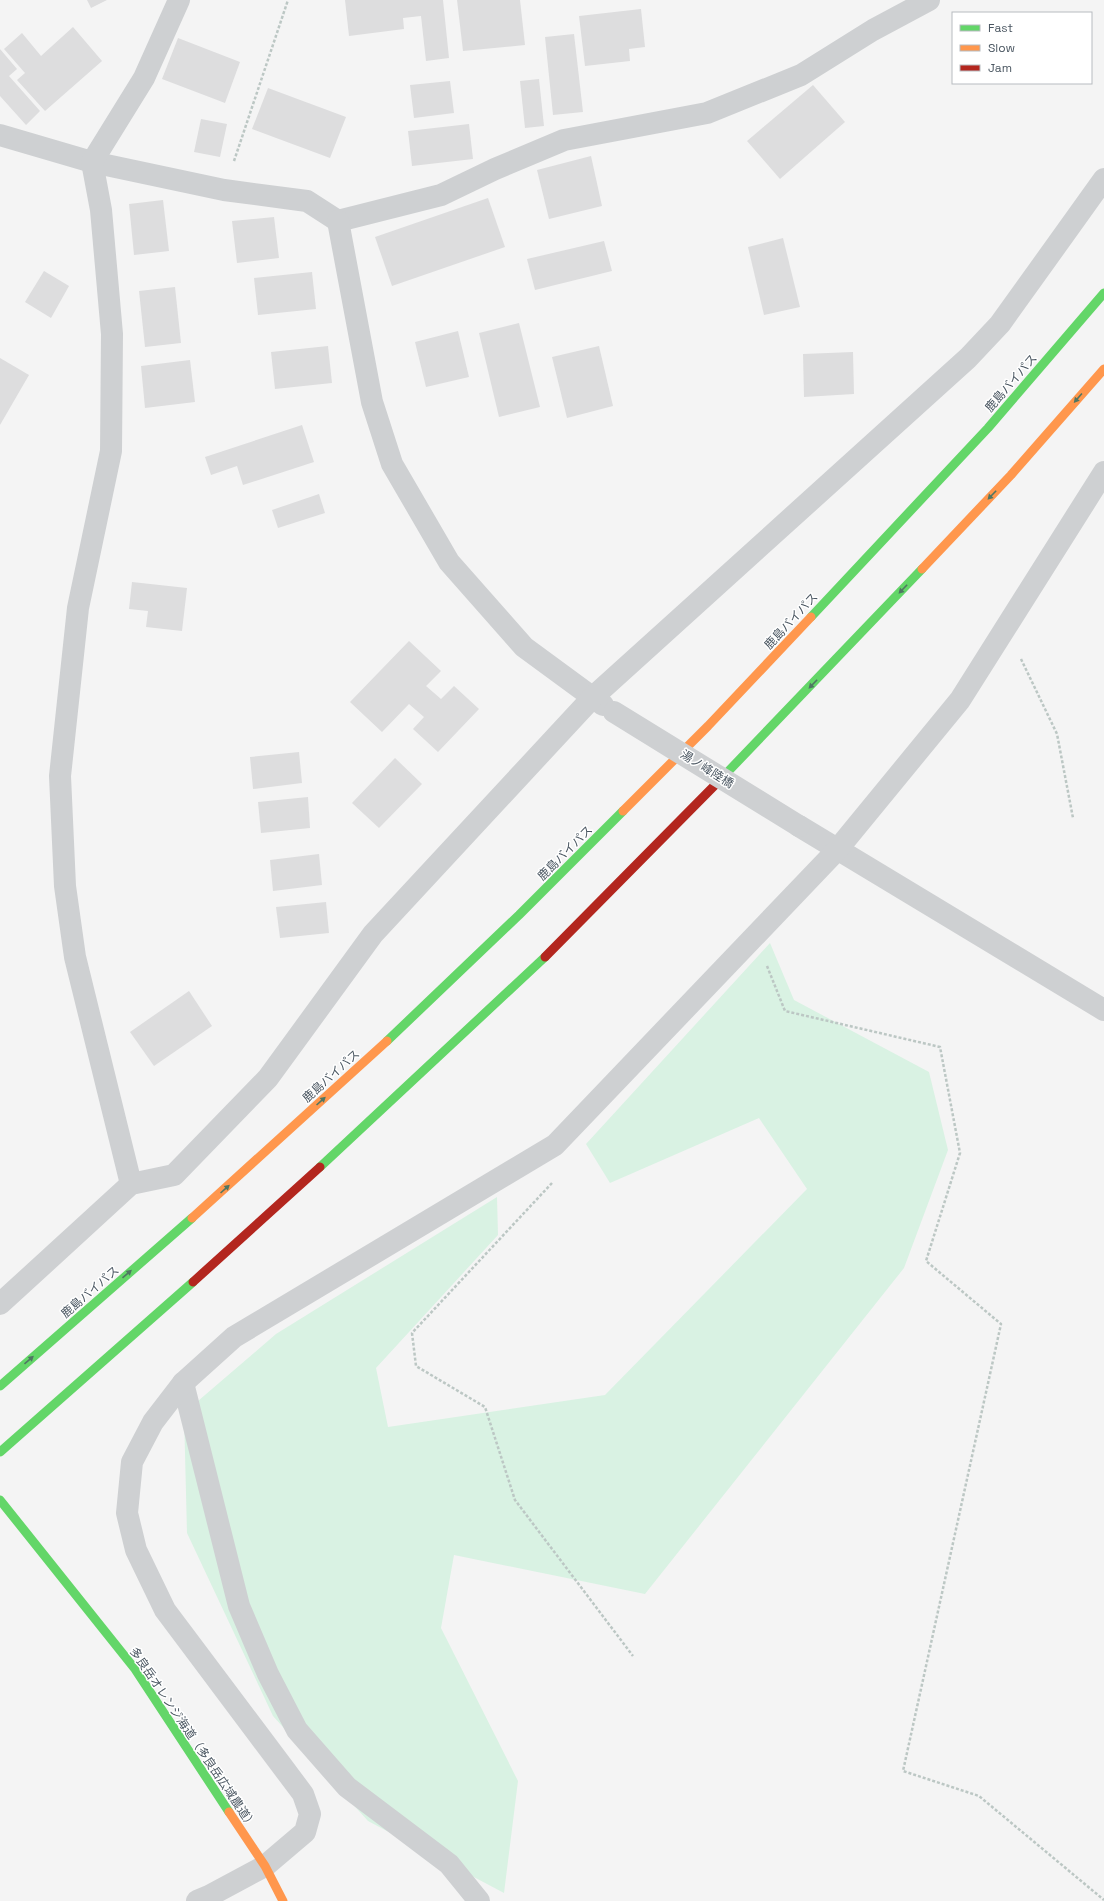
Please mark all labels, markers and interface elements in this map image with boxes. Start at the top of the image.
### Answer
legend [952,12,1092,84]
text: Fast [988,20,1013,36]
text: Slow [988,40,1015,56]
text: Jam [988,60,1012,76]
street label: 鹿島バイパス [981,351,1041,415]
one-way arrow [1074,393,1083,403]
one-way arrow [987,490,997,500]
one-way arrow [898,584,907,595]
street label: 鹿島バイパス [761,589,821,653]
one-way arrow [808,679,818,689]
street label: 湯ノ峰陸橋 [677,746,737,792]
street label: 鹿島バイパス [534,822,596,884]
street label: 鹿島バイパス [299,1046,363,1106]
one-way arrow [316,1097,326,1106]
one-way arrow [220,1184,230,1193]
street label: 鹿島バイパス [58,1262,122,1322]
one-way arrow [122,1270,132,1279]
one-way arrow [24,1356,35,1365]
street label: 多良岳オレンジ海道（多良岳広域農道） [126,1644,260,1832]

